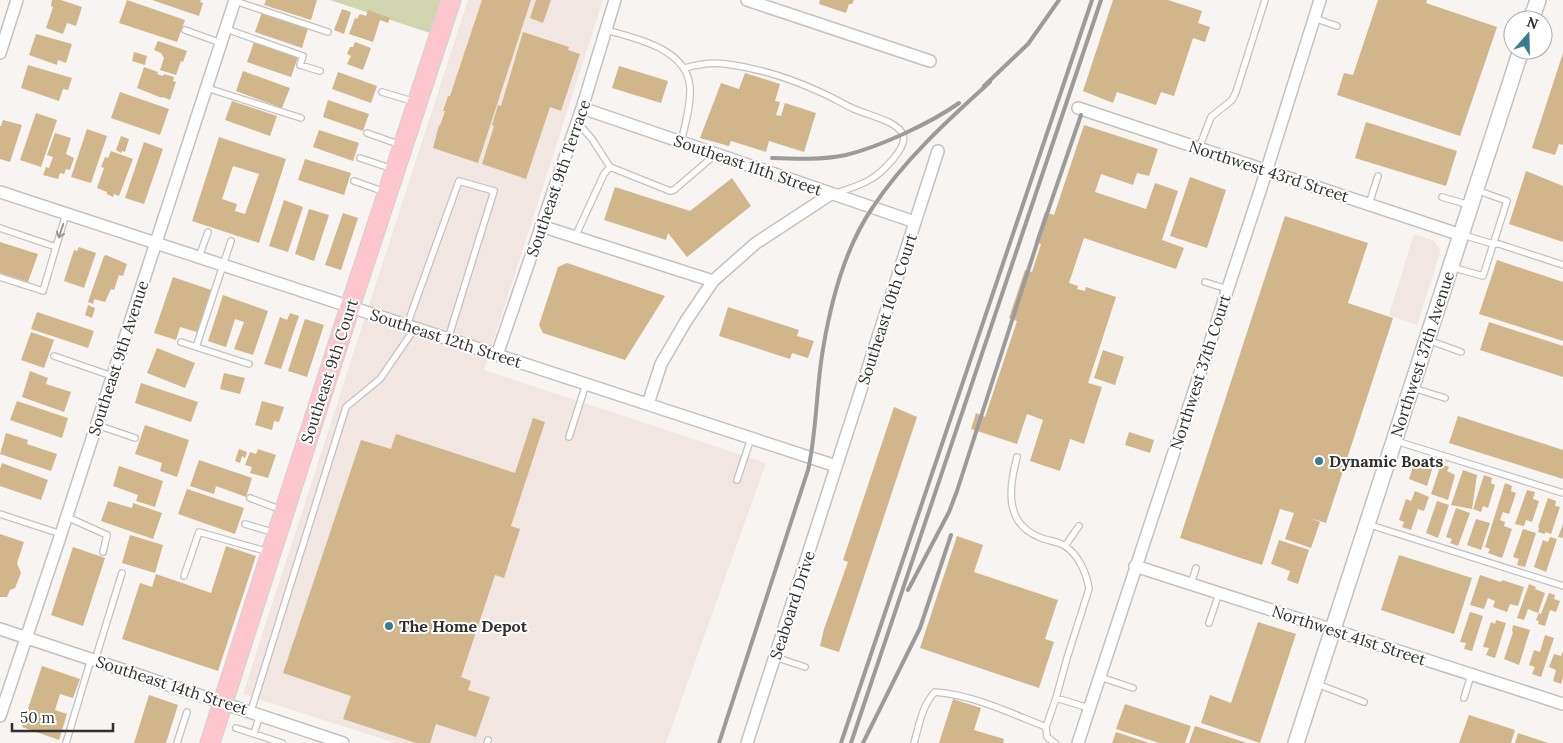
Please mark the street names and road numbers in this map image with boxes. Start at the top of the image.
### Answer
street label: Southeast 9th Terrace [522,96,594,259]
street label: Southeast 11th Street [671,130,826,200]
street label: Northwest 43rd Street [1187,136,1352,207]
street label: Southeast 10th Court [853,230,921,387]
street label: Northwest 37th Avenue [1386,268,1458,440]
street label: Southeast 9th Avenue [83,278,153,438]
street label: Northwest 37th Court [1165,291,1235,452]
street label: Southeast 9th Court [296,295,362,446]
street label: Southeast 12th Street [368,304,525,372]
street label: Seaboard Drive [765,548,819,662]
street label: Northwest 41st Street [1269,601,1429,670]
street label: Southeast 14th Street [94,651,251,719]

